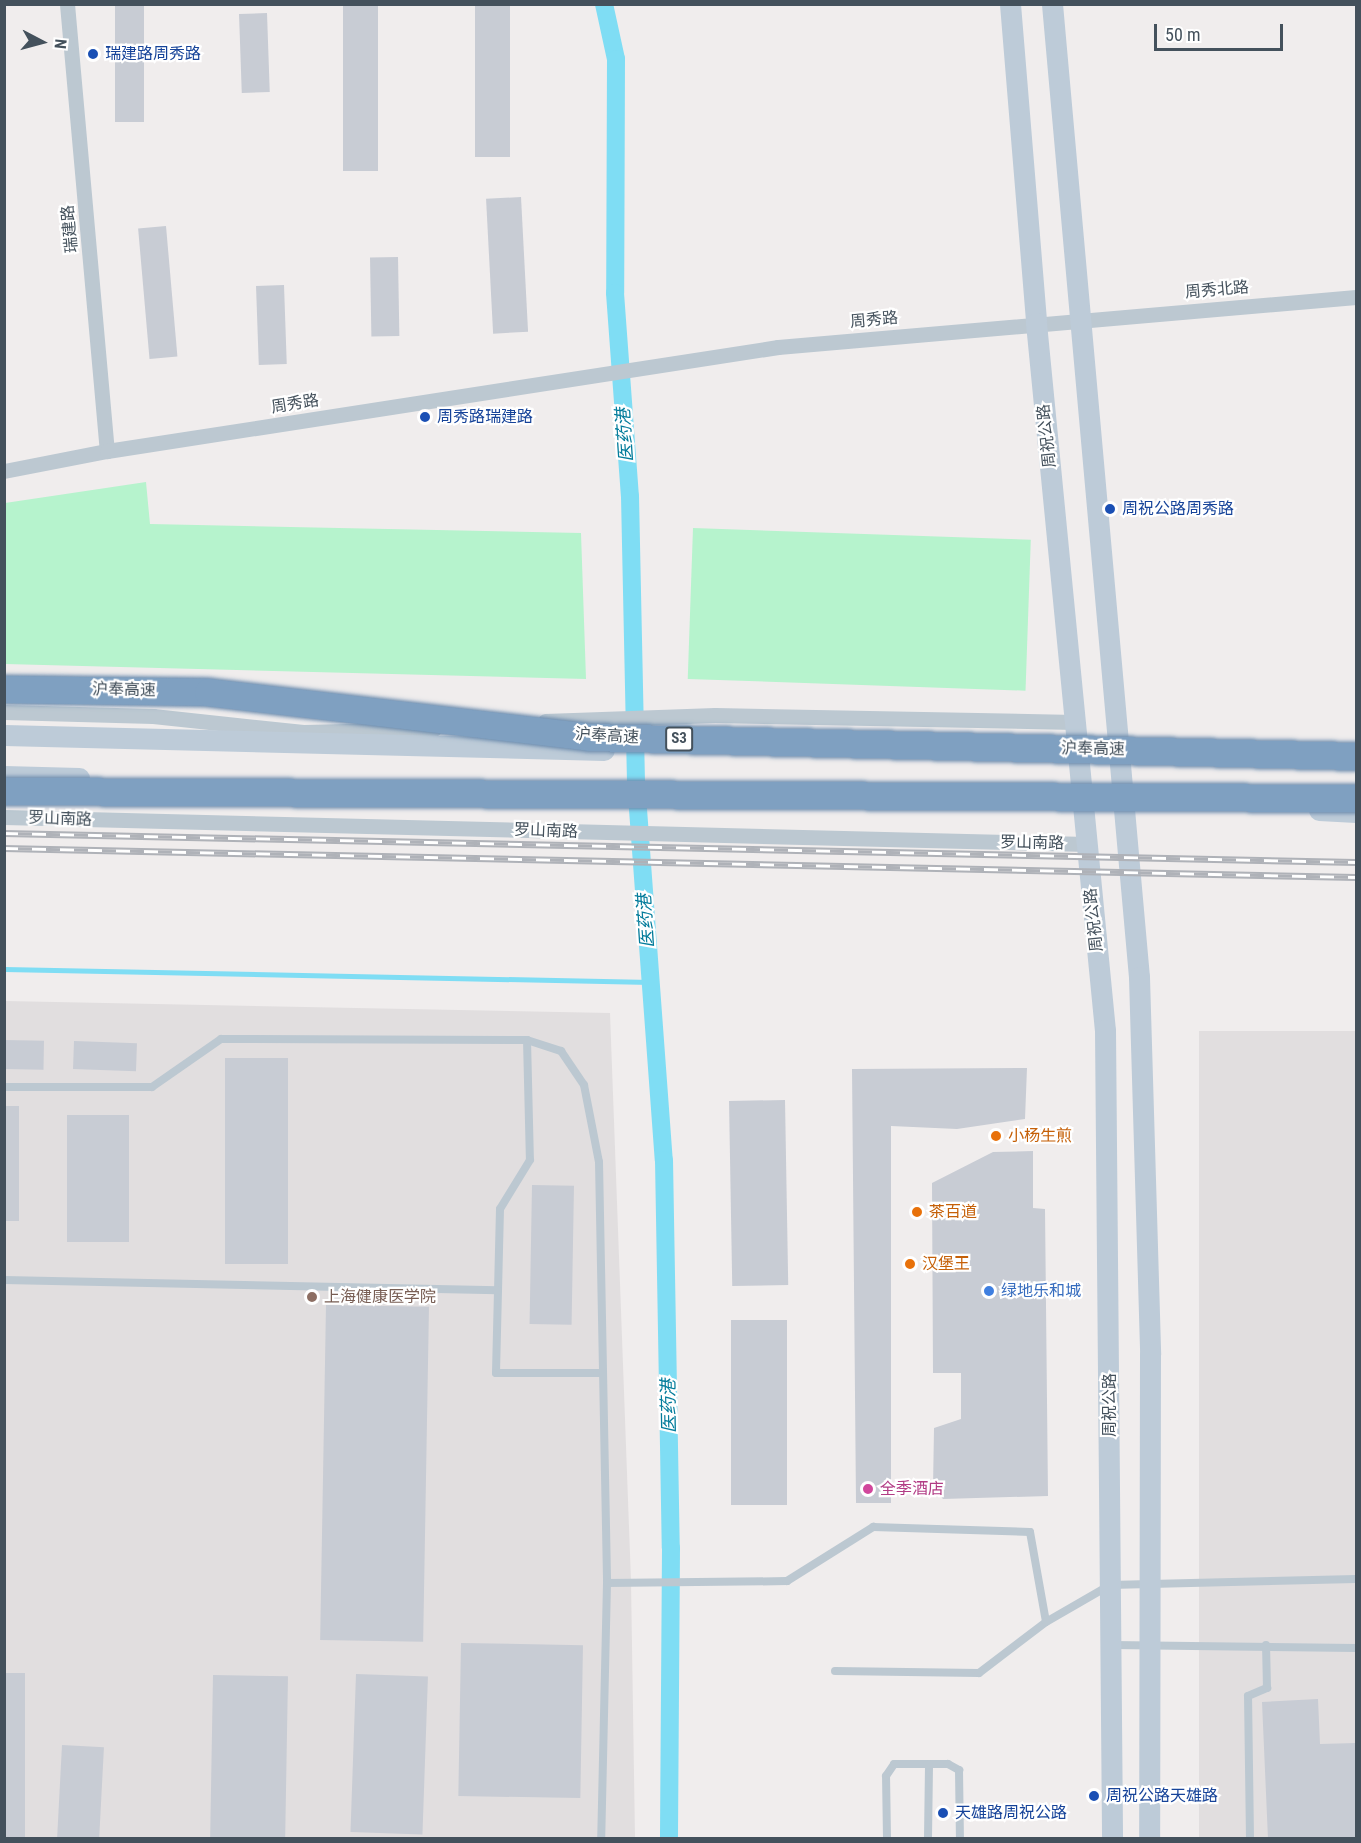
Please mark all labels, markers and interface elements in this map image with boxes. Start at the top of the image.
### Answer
north arrow [12,12,72,72]
scale bar [1157,12,1286,50]
text: 50 m [1165,24,1200,45]
text: N [50,38,70,50]
place label: 瑞建路周秀路 [105,44,201,64]
marker: 瑞建路周秀路 [86,47,100,61]
street label: 瑞建路 [58,204,82,254]
street label: 周秀北路 [1184,278,1250,302]
street label: 周秀路 [849,308,899,332]
street label: 周秀路 [270,391,320,417]
street label: 周祝公路 [1034,403,1060,469]
place label: 周秀路瑞建路 [437,407,533,427]
water label: 医药港 [612,407,638,463]
marker: 周秀路瑞建路 [418,410,432,424]
place label: 周祝公路周秀路 [1122,499,1234,519]
marker: 周祝公路周秀路 [1103,502,1117,516]
street label: 沪奉高速 [92,680,156,700]
street label: 沪奉高速 [575,725,639,747]
road number: S3 [664,727,694,751]
street label: 沪奉高速 [1061,739,1125,759]
street label: 罗山南路 [28,808,92,830]
street label: 罗山南路 [514,820,578,842]
street label: 罗山南路 [1000,833,1064,853]
street label: 周祝公路 [1081,887,1107,953]
water label: 医药港 [633,893,659,949]
place label: 小杨生煎 [1008,1126,1072,1146]
marker: 小杨生煎 [989,1129,1003,1143]
place label: 茶百道 [929,1202,977,1222]
marker: 茶百道 [910,1205,924,1219]
place label: 汉堡王 [922,1254,970,1274]
marker: 汉堡王 [903,1257,917,1271]
place label: 绿地乐和城 [1001,1281,1081,1301]
marker: 绿地乐和城 [982,1284,996,1298]
place label: 上海健康医学院 [324,1287,436,1307]
marker: 上海健康医学院 [305,1290,319,1304]
street label: 周祝公路 [1100,1373,1120,1437]
water label: 医药港 [658,1379,680,1433]
place label: 全季酒店 [880,1479,944,1499]
marker: 全季酒店 [861,1482,875,1496]
place label: 周祝公路天雄路 [1106,1786,1218,1806]
marker: 周祝公路天雄路 [1087,1789,1101,1803]
place label: 天雄路周祝公路 [955,1803,1067,1823]
marker: 天雄路周祝公路 [936,1806,950,1820]

